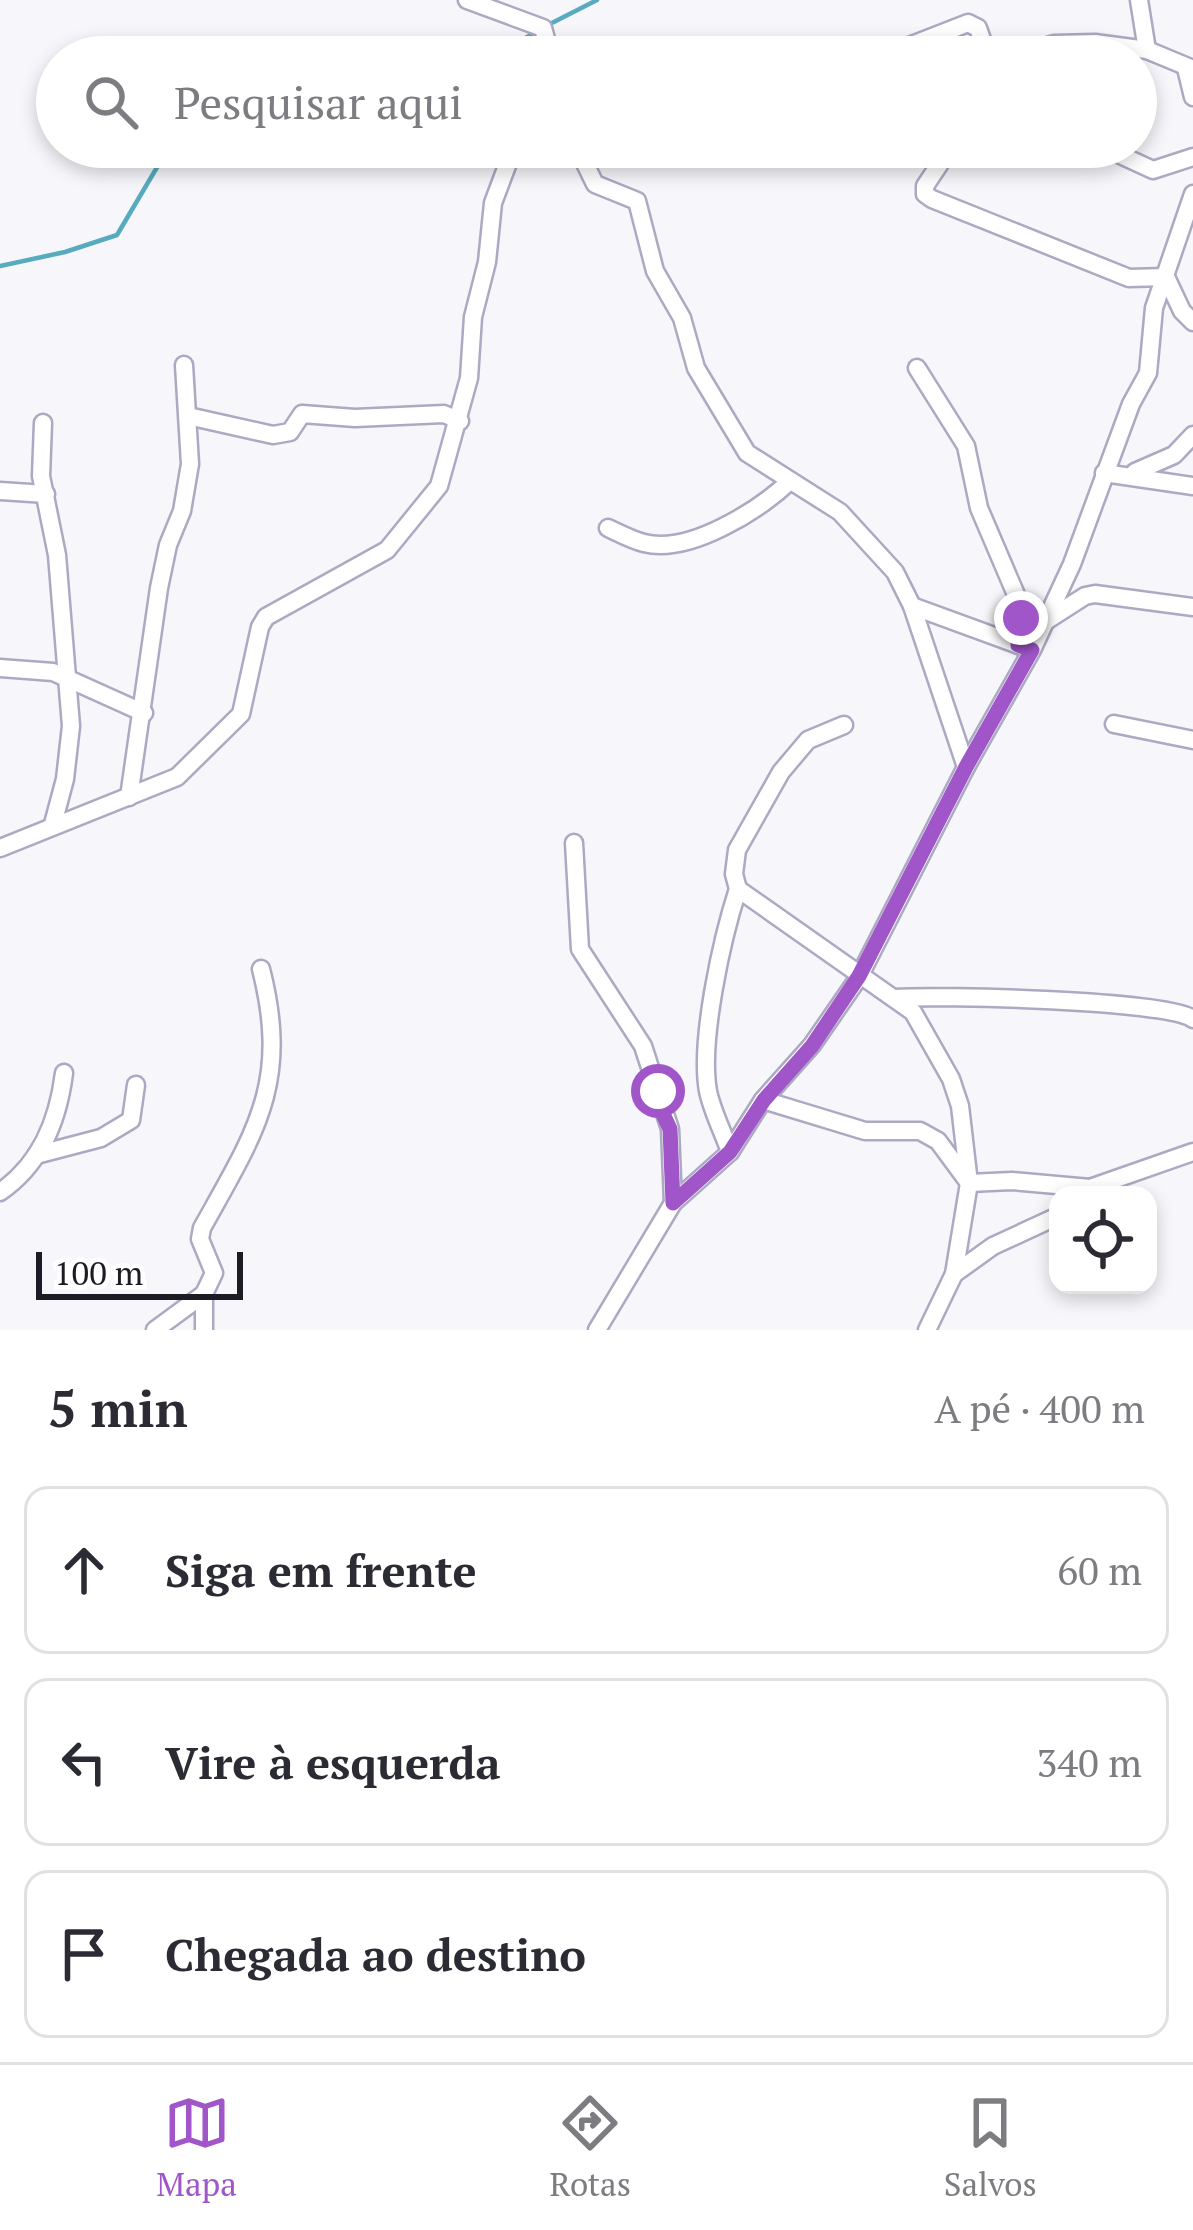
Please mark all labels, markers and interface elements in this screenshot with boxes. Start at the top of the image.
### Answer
search box [36,36,1157,168]
icon: search [78,69,144,135]
text: Pesquisar aqui [174,72,463,132]
route end [994,591,1048,645]
route start [631,1064,685,1118]
map controls [1049,1186,1157,1294]
button: locate [1049,1186,1157,1294]
scale bar [36,1246,243,1299]
text: 100 m [54,1251,143,1294]
text: 5 min [48,1374,188,1442]
text: A pé · 400 m [934,1382,1145,1434]
icon: ahead [51,1537,117,1603]
text: Siga em frente [165,1540,477,1600]
text: 60 m [1057,1544,1142,1596]
icon: left [51,1729,117,1795]
text: Vire à esquerda [165,1732,500,1792]
text: 340 m [1037,1736,1142,1788]
icon: arrive [51,1921,117,1987]
text: Chegada ao destino [165,1924,586,1984]
tab: Mapa [156,2090,237,2205]
tab: Rotas [550,2090,631,2205]
tab: Salvos [944,2090,1037,2205]

